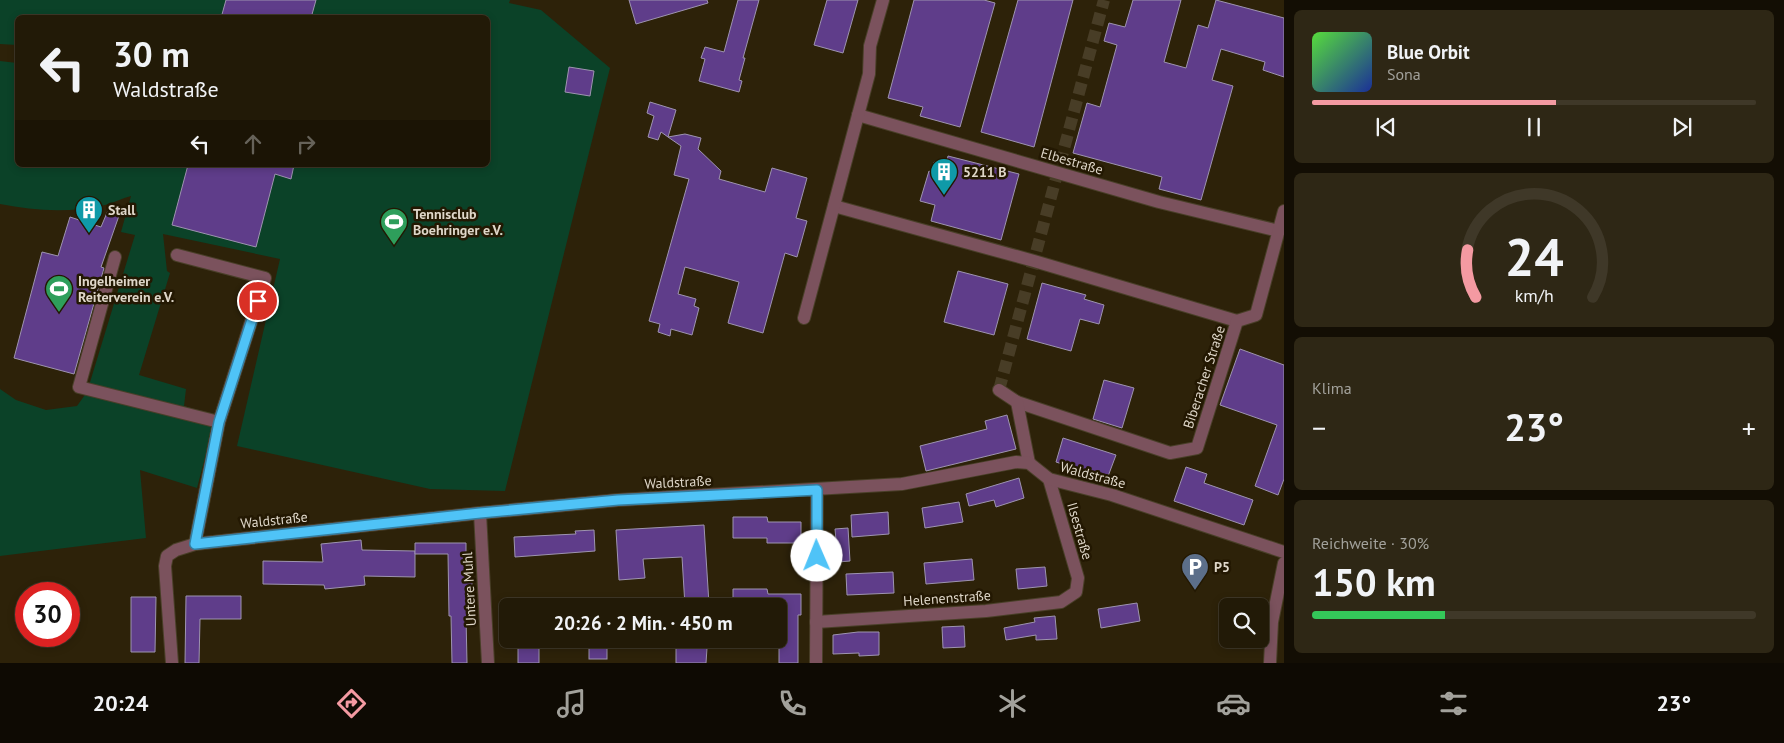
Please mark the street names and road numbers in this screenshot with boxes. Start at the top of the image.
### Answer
street label: Elbestraße [1039,144,1105,178]
street label: Biberacher Straße [1179,323,1229,431]
street label: Waldstraße [1058,458,1128,492]
street label: Waldstraße [644,471,712,493]
street label: Ilsestraße [1063,500,1097,562]
street label: Waldstraße [240,508,308,532]
street label: Untere Muhl [458,551,480,627]
street label: Helenenstraße [903,586,991,610]

